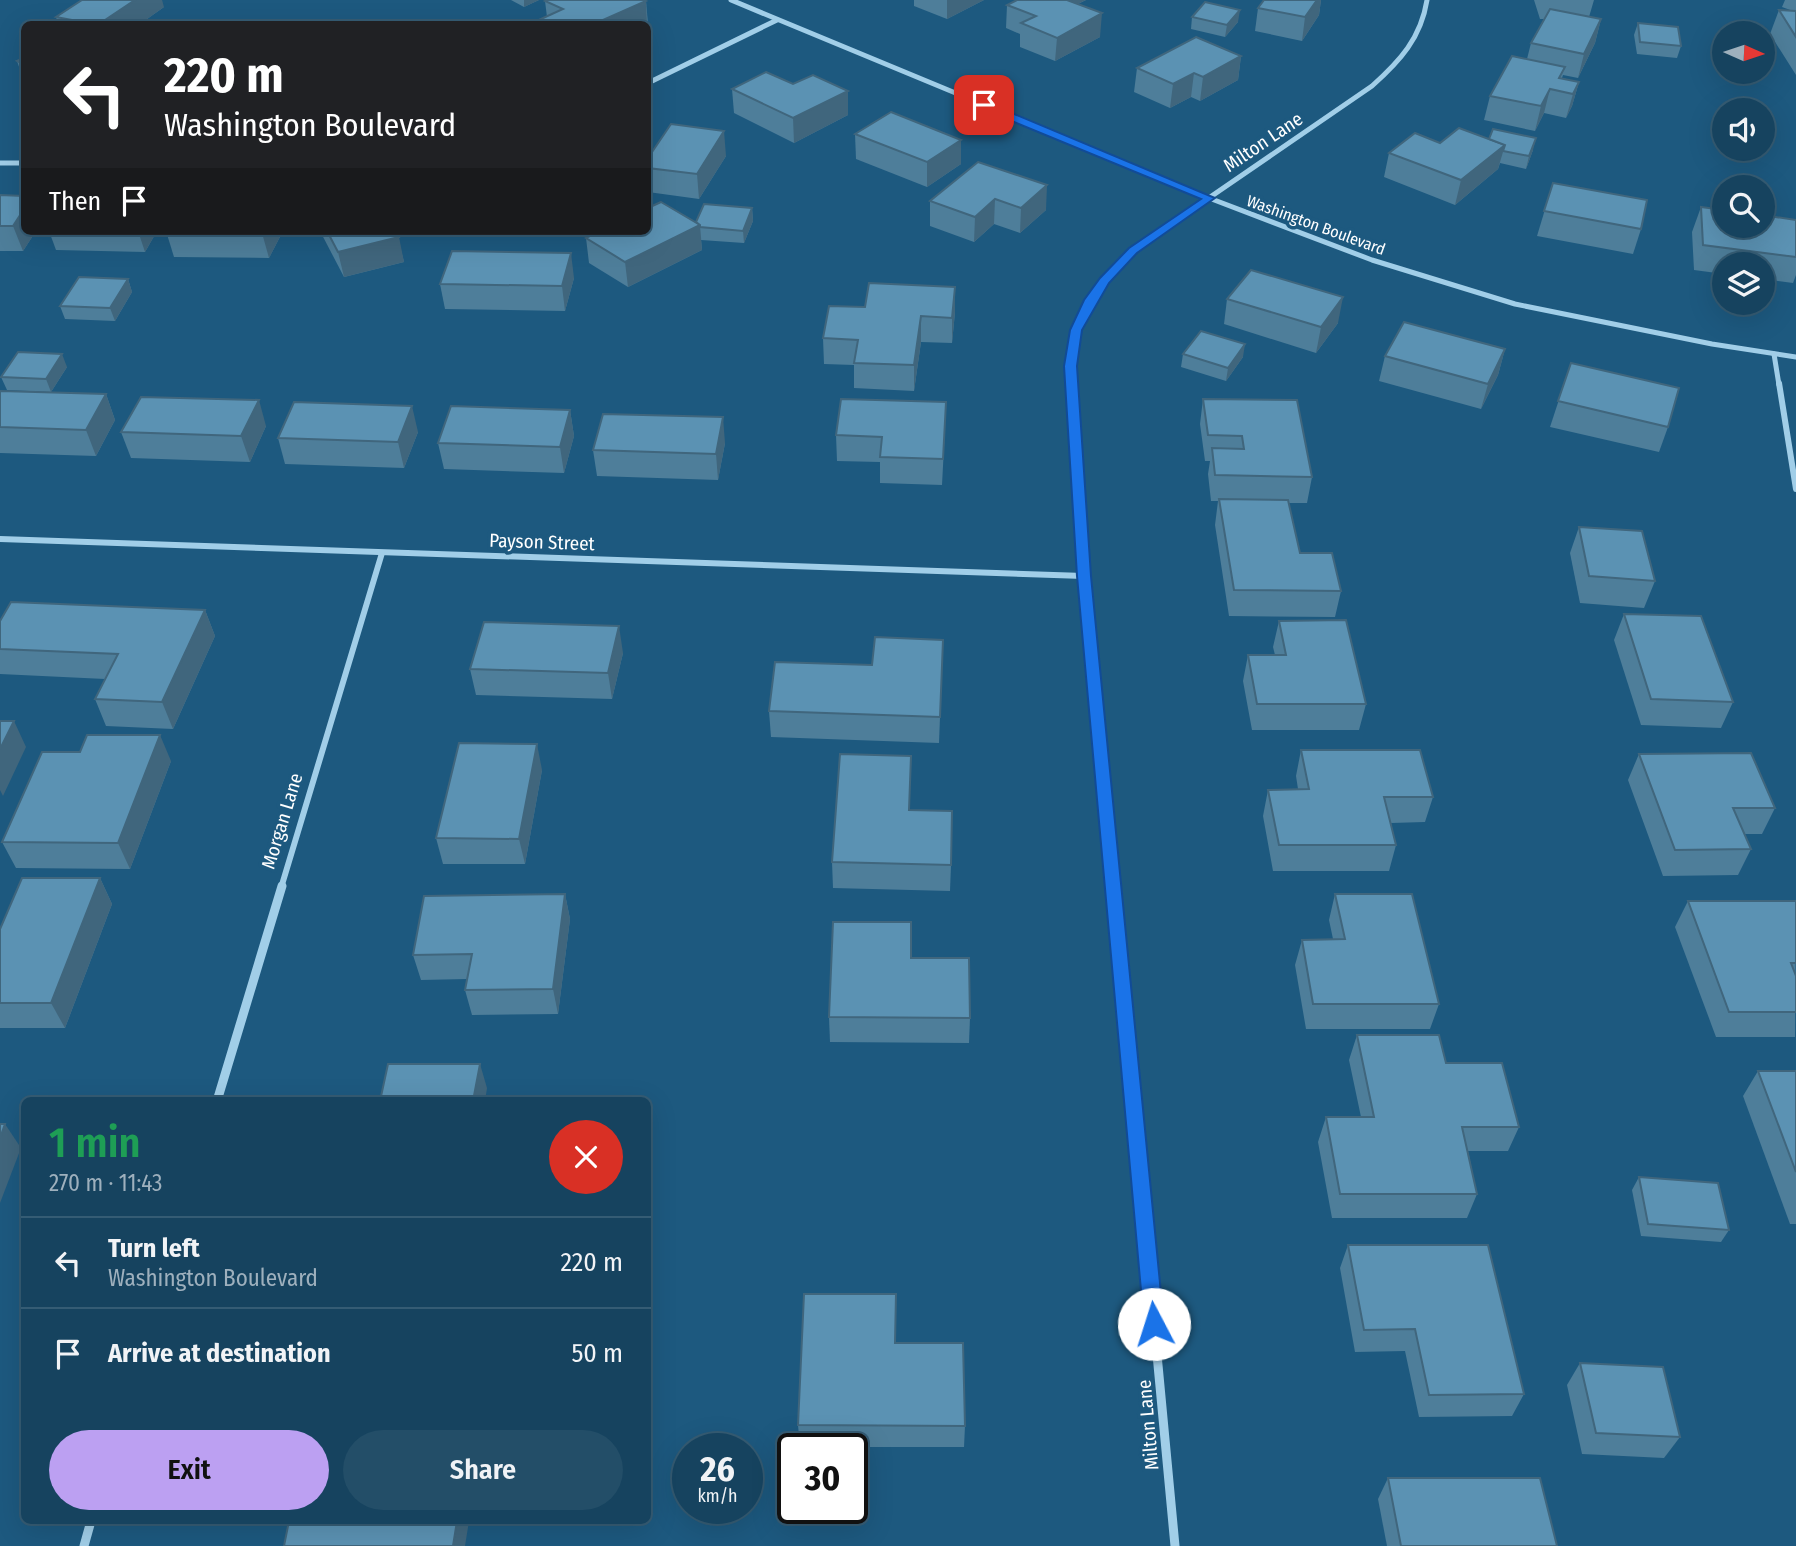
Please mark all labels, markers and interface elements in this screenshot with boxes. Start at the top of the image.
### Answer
north arrow [1712,21,1774,84]
map controls [1712,21,1775,315]
text: 220 m [164,46,284,105]
icon: left [49,49,140,140]
pin [954,75,1014,135]
icon: arrive [965,86,1003,124]
button: sound [1712,98,1775,161]
text: Washington Boulevard [164,106,456,144]
street label: Milton Lane [1219,107,1307,177]
button: search [1712,175,1775,238]
icon: arrive [115,182,153,220]
text: Then [49,186,101,217]
street label: Washington Boulevard [1244,191,1388,259]
button: layers [1712,252,1775,315]
street label: Payson Street [489,529,596,555]
street label: Morgan Lane [256,770,308,872]
text: 1 min [49,1118,140,1168]
button: close [549,1120,623,1194]
text: 270 m · 11:43 [49,1169,162,1197]
text: Turn left [108,1233,200,1264]
icon: left [49,1244,87,1282]
text: 220 m [560,1247,623,1278]
text: Washington Boulevard [108,1264,318,1292]
position arrow [1117,1287,1191,1361]
icon: arrive [49,1335,87,1373]
text: Arrive at destination [108,1338,331,1369]
text: 50 m [571,1338,623,1369]
street label: Milton Lane [1133,1379,1163,1471]
button: Exit [49,1430,329,1510]
button: Share [343,1430,623,1510]
speed limit sign: 30 [777,1433,868,1524]
text: 26 [700,1448,735,1490]
text: km/h [697,1485,738,1507]

